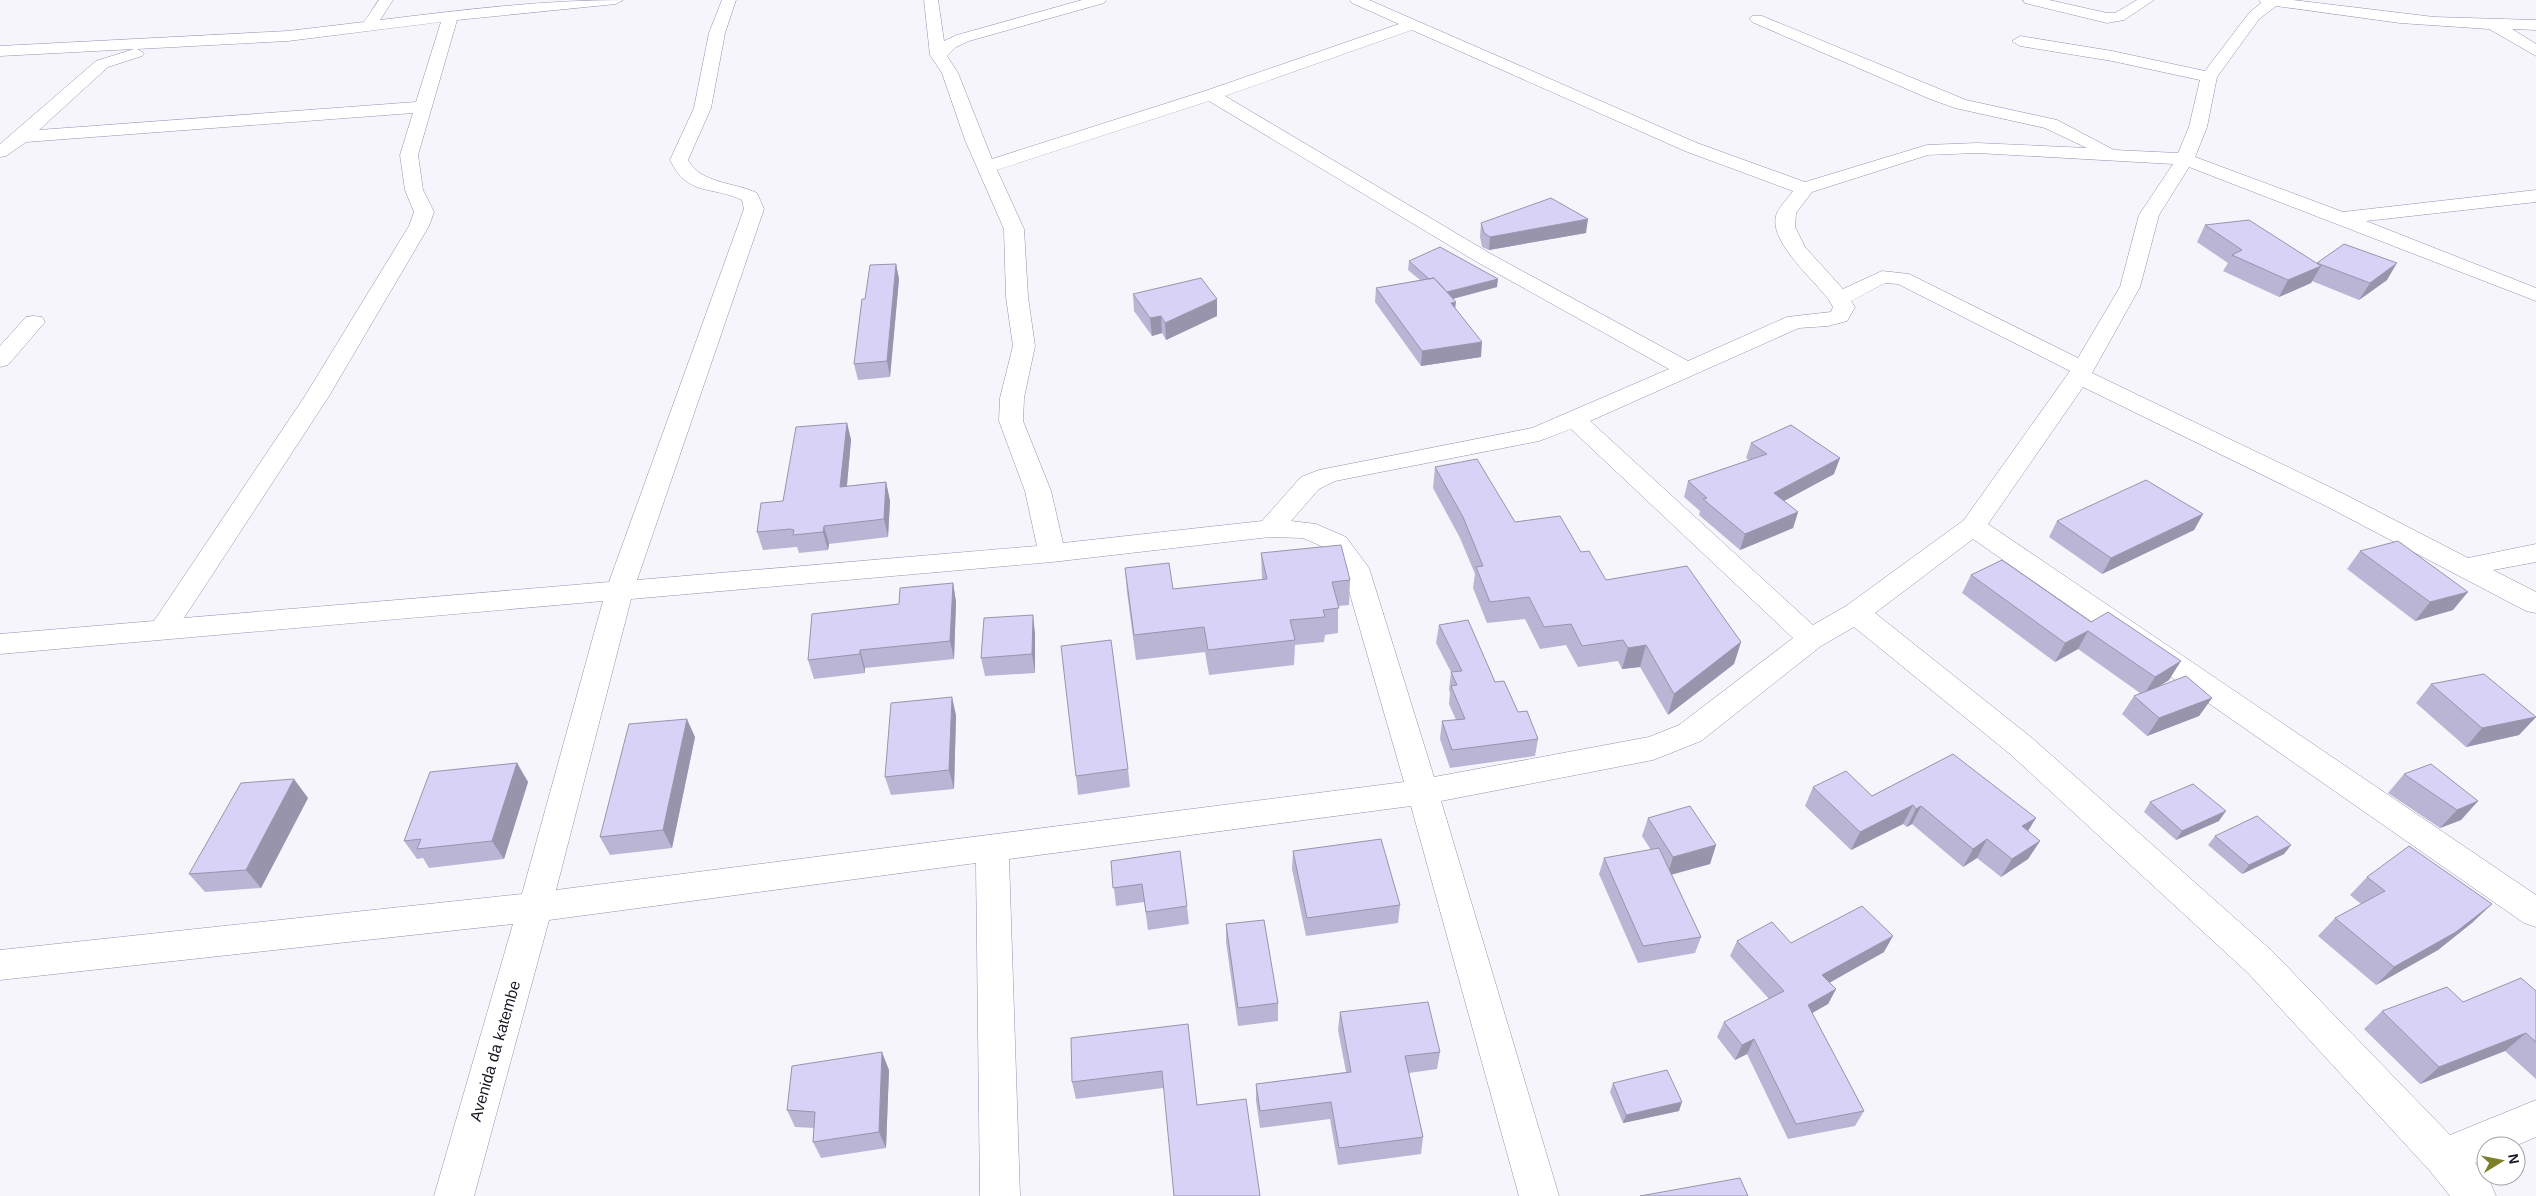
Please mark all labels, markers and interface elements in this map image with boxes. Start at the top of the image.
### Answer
street label: Avenida da katembe [467,979,523,1123]
north arrow [2476,1136,2526,1186]
text: N [2505,1152,2523,1165]

